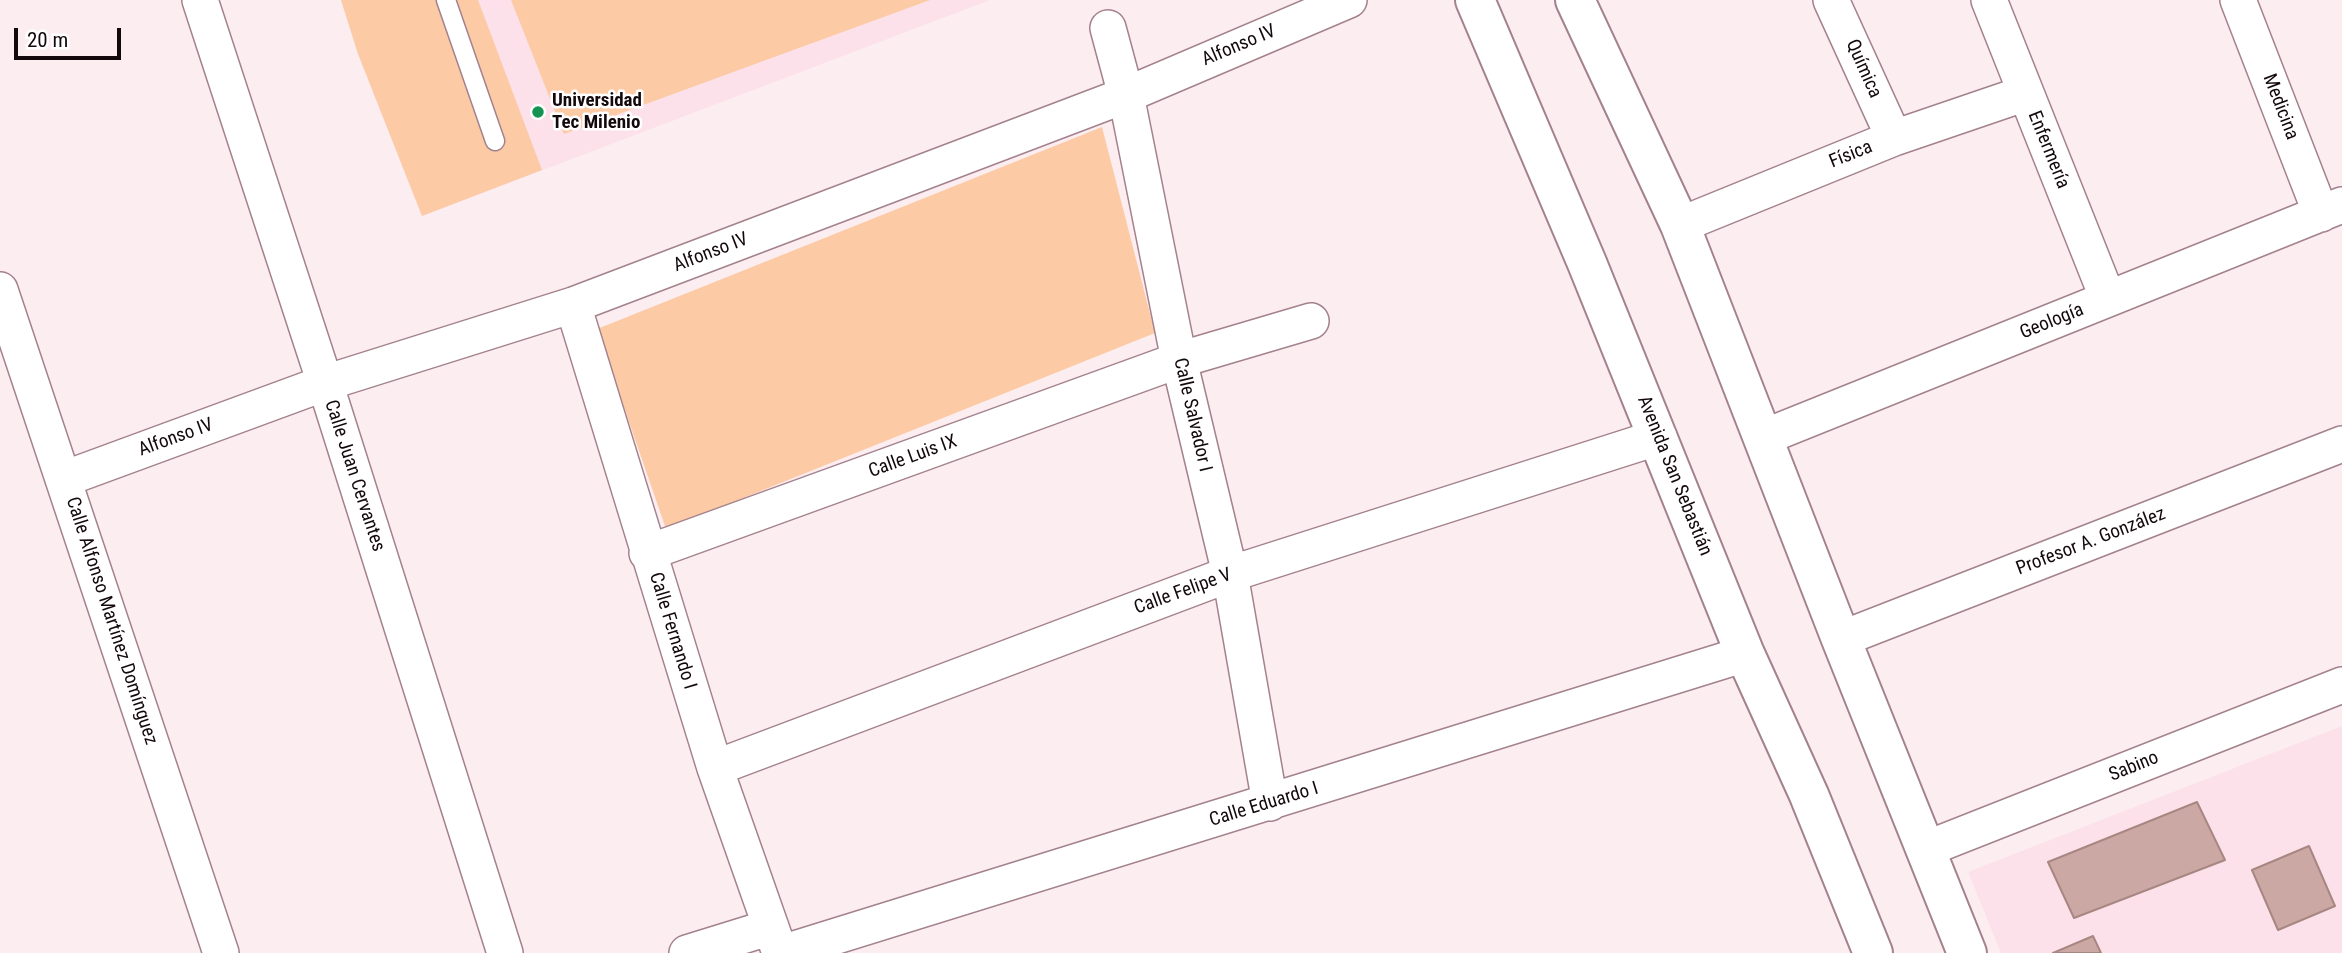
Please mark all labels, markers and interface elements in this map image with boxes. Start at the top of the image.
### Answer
scale bar [18,14,124,58]
street label: Alfonso IV [1199,20,1279,72]
text: 20 m [27,28,68,52]
street label: Química [1840,36,1886,102]
street label: Medicina [2257,71,2303,143]
place label: Universidad Tec Milenio [552,90,642,134]
marker: Universidad Tec Milenio [530,104,546,120]
street label: Enfermería [2022,108,2074,192]
street label: Física [1826,136,1876,174]
street label: Alfonso IV [670,228,752,278]
street label: Geología [2017,299,2087,345]
street label: Calle Salvador I [1168,356,1216,474]
street label: Avenida San Sebastián [1631,393,1717,559]
street label: Calle Juan Cervantes [319,397,389,555]
street label: Alfonso IV [135,414,217,462]
street label: Calle Luis IX [866,430,960,484]
street label: Calle Alfonso Martínez Domínguez [60,494,162,748]
street label: Profesor A. González [2013,503,2169,581]
street label: Calle Felipe V [1131,564,1235,620]
street label: Calle Fernando I [643,570,701,692]
street label: Sabino [2106,747,2162,787]
street label: Calle Eduardo I [1207,778,1321,832]

